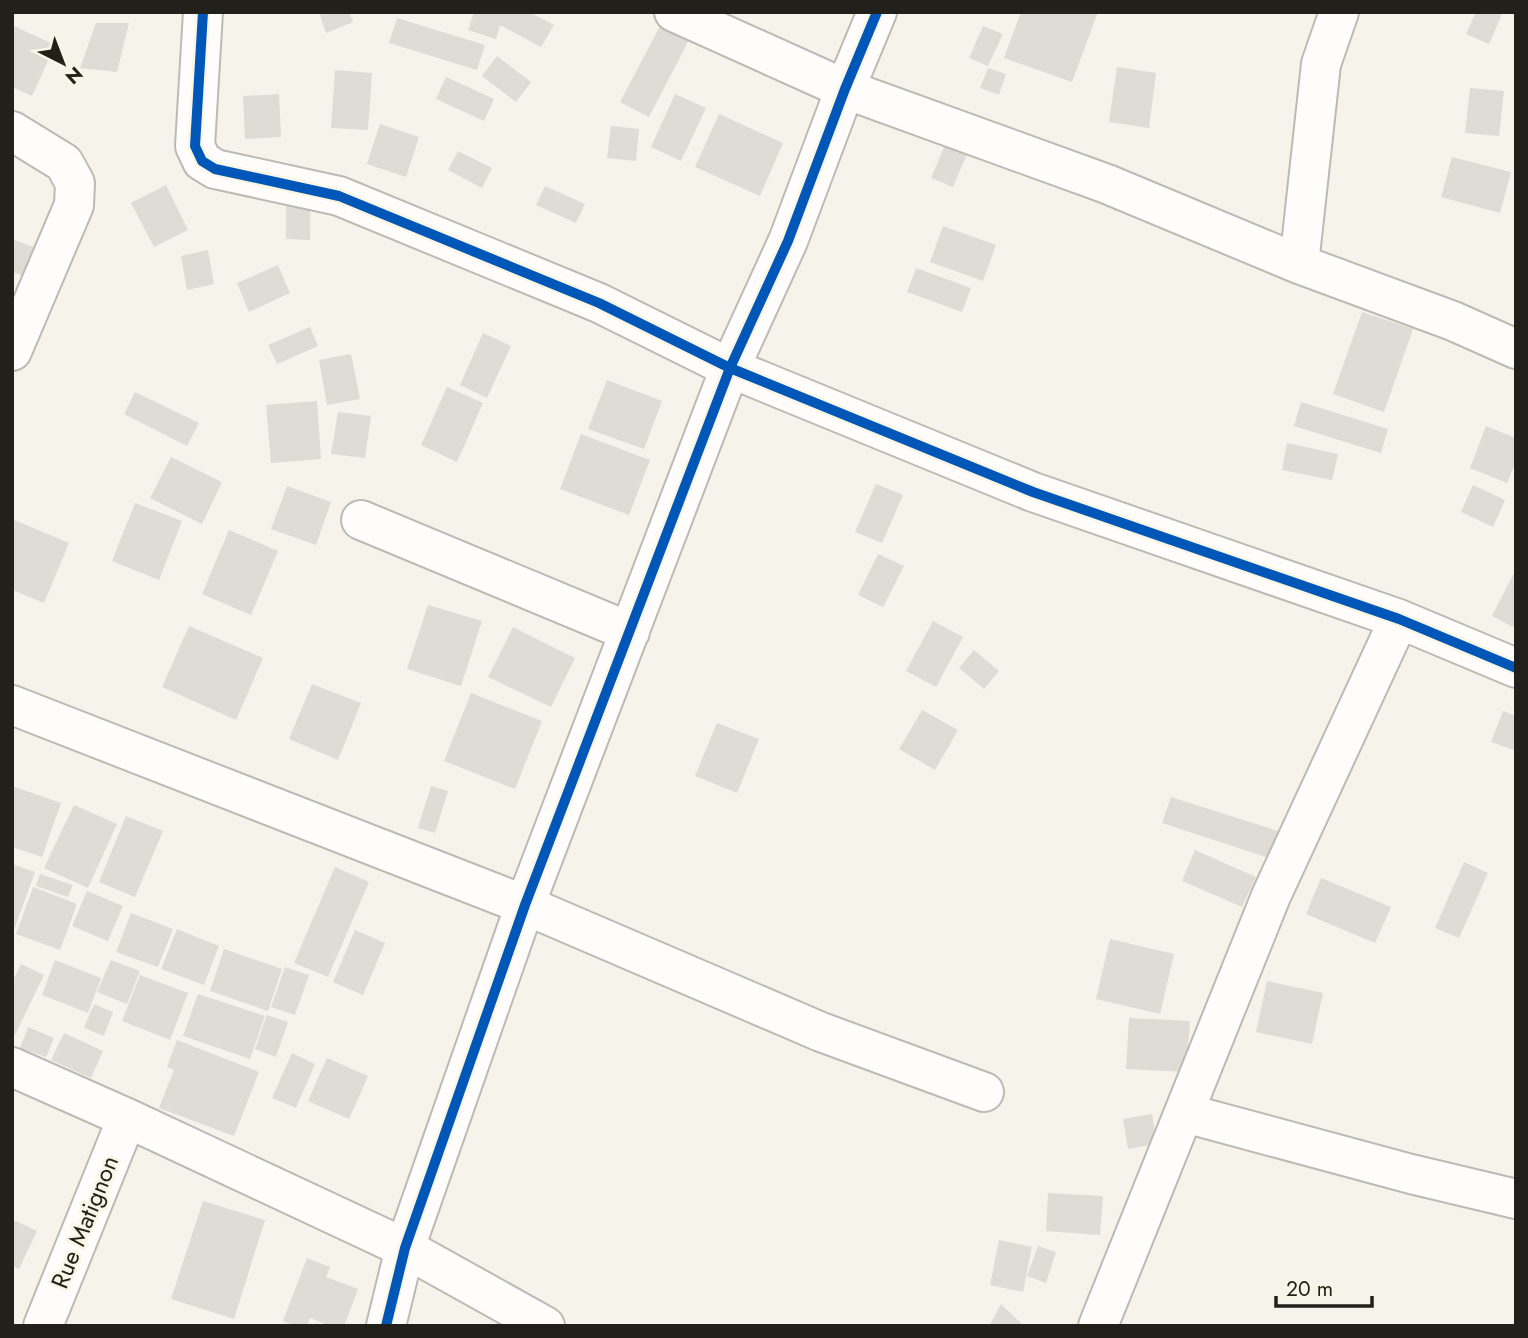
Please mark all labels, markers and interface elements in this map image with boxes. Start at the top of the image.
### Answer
north arrow [28,28,98,98]
text: N [59,60,89,90]
street label: Rue Matignon [42,1150,127,1294]
scale bar [1276,1264,1372,1308]
text: 20 m [1286,1274,1333,1304]

